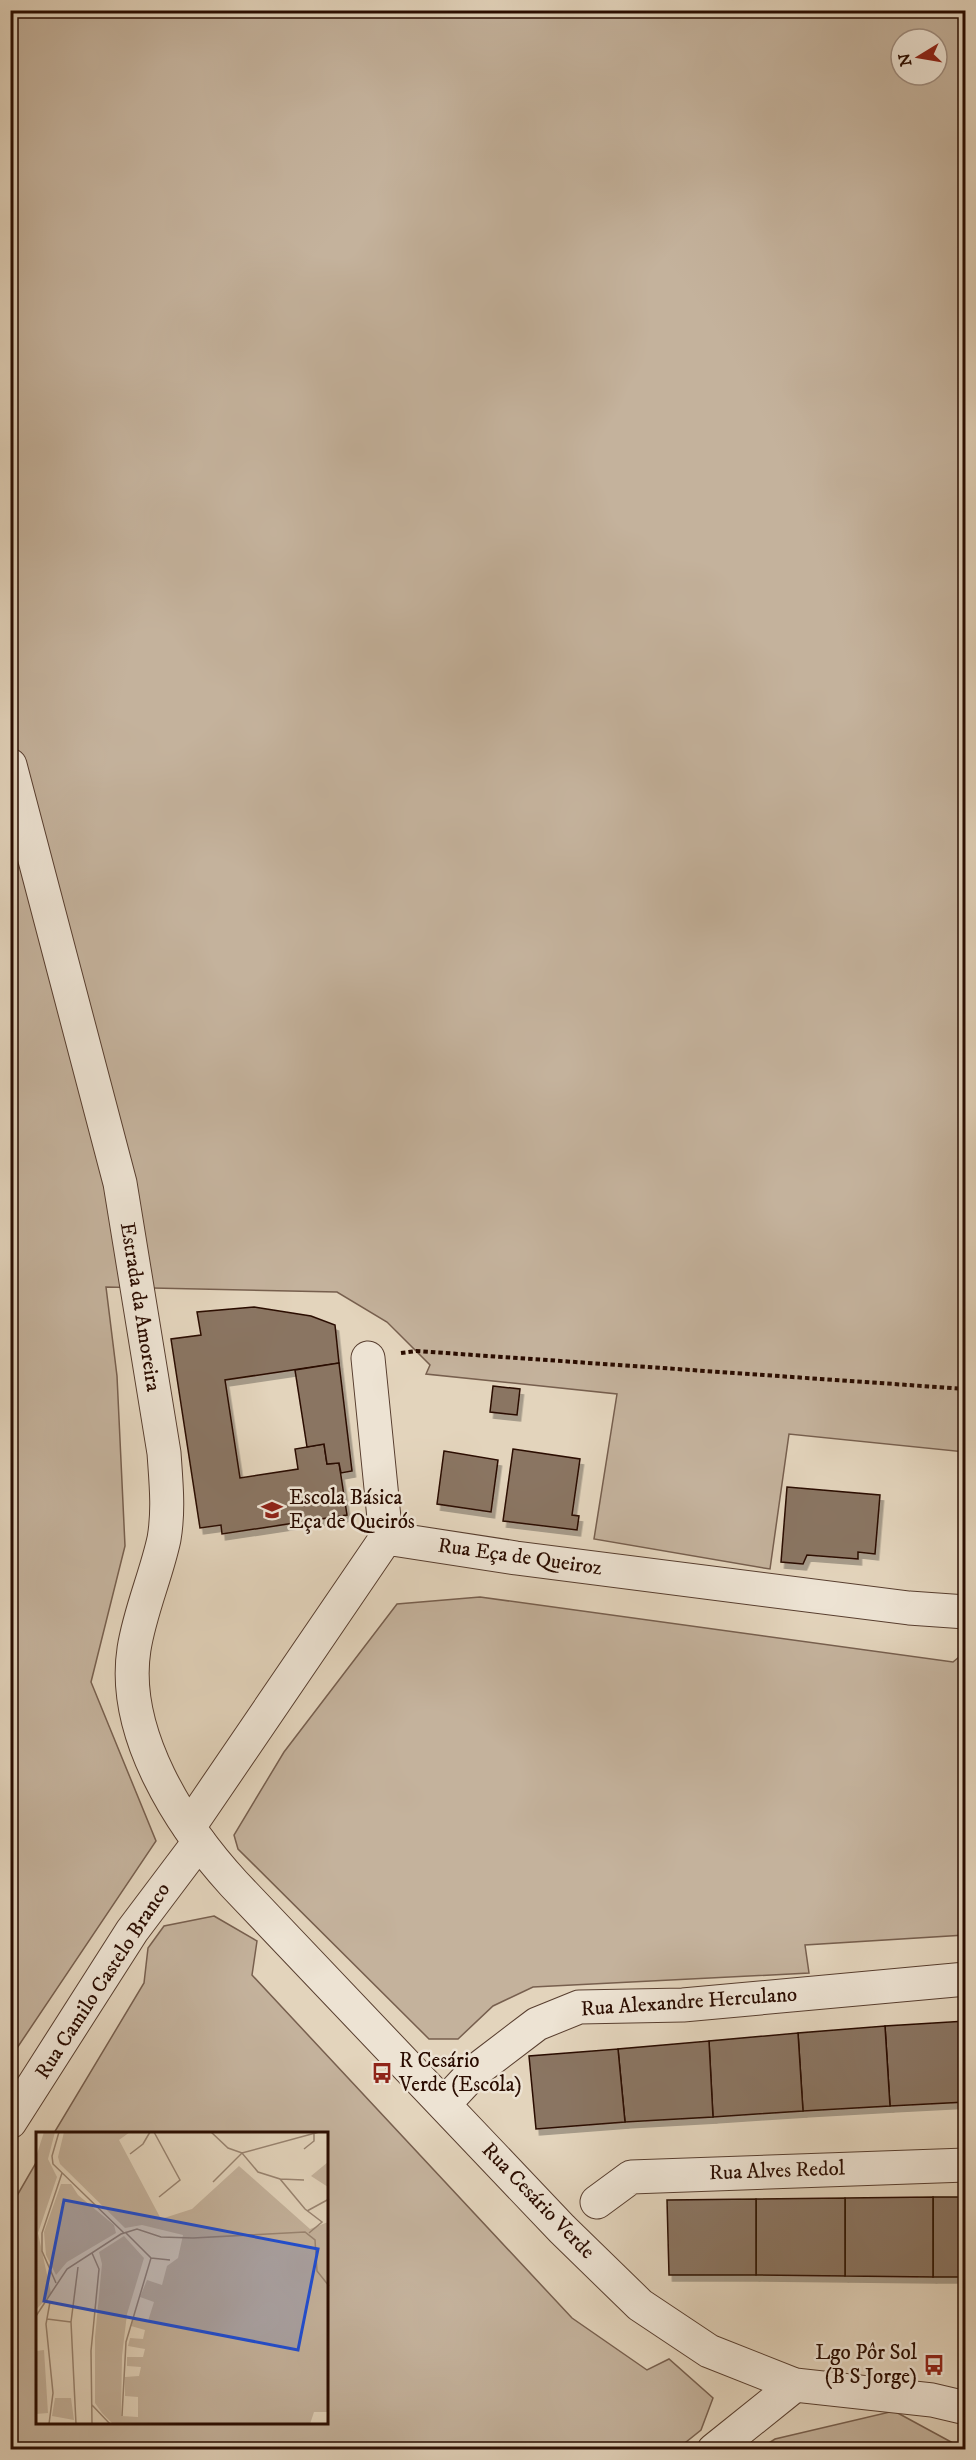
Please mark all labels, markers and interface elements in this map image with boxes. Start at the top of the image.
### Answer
north arrow [889,27,949,87]
text: N [894,51,916,68]
street label: Estrada da Amoreira [114,1221,166,1394]
place label: Escola Básica Eça de Queirós [289,1485,415,1535]
school or university icon: Escola Básica Eça de Queirós [260,1498,284,1522]
street label: Rua Eça de Queiroz [436,1533,604,1581]
street label: Rua Camilo Castelo Branco [30,1878,176,2084]
street label: Rua Alexandre Herculano [580,1981,798,2023]
place label: R Cesário Verde (Escola) [398,2048,522,2098]
bus stop icon: R Cesário Verde (Escola) [370,2061,394,2085]
inset map [36,2132,328,2424]
street label: Rua Cesário Verde [476,2137,600,2265]
street label: Rua Alves Redol [709,2156,846,2186]
place label: Lgo Pôr Sol (B S Jorge) [815,2340,918,2390]
bus stop icon: Lgo Pôr Sol (B S Jorge) [922,2353,946,2377]

